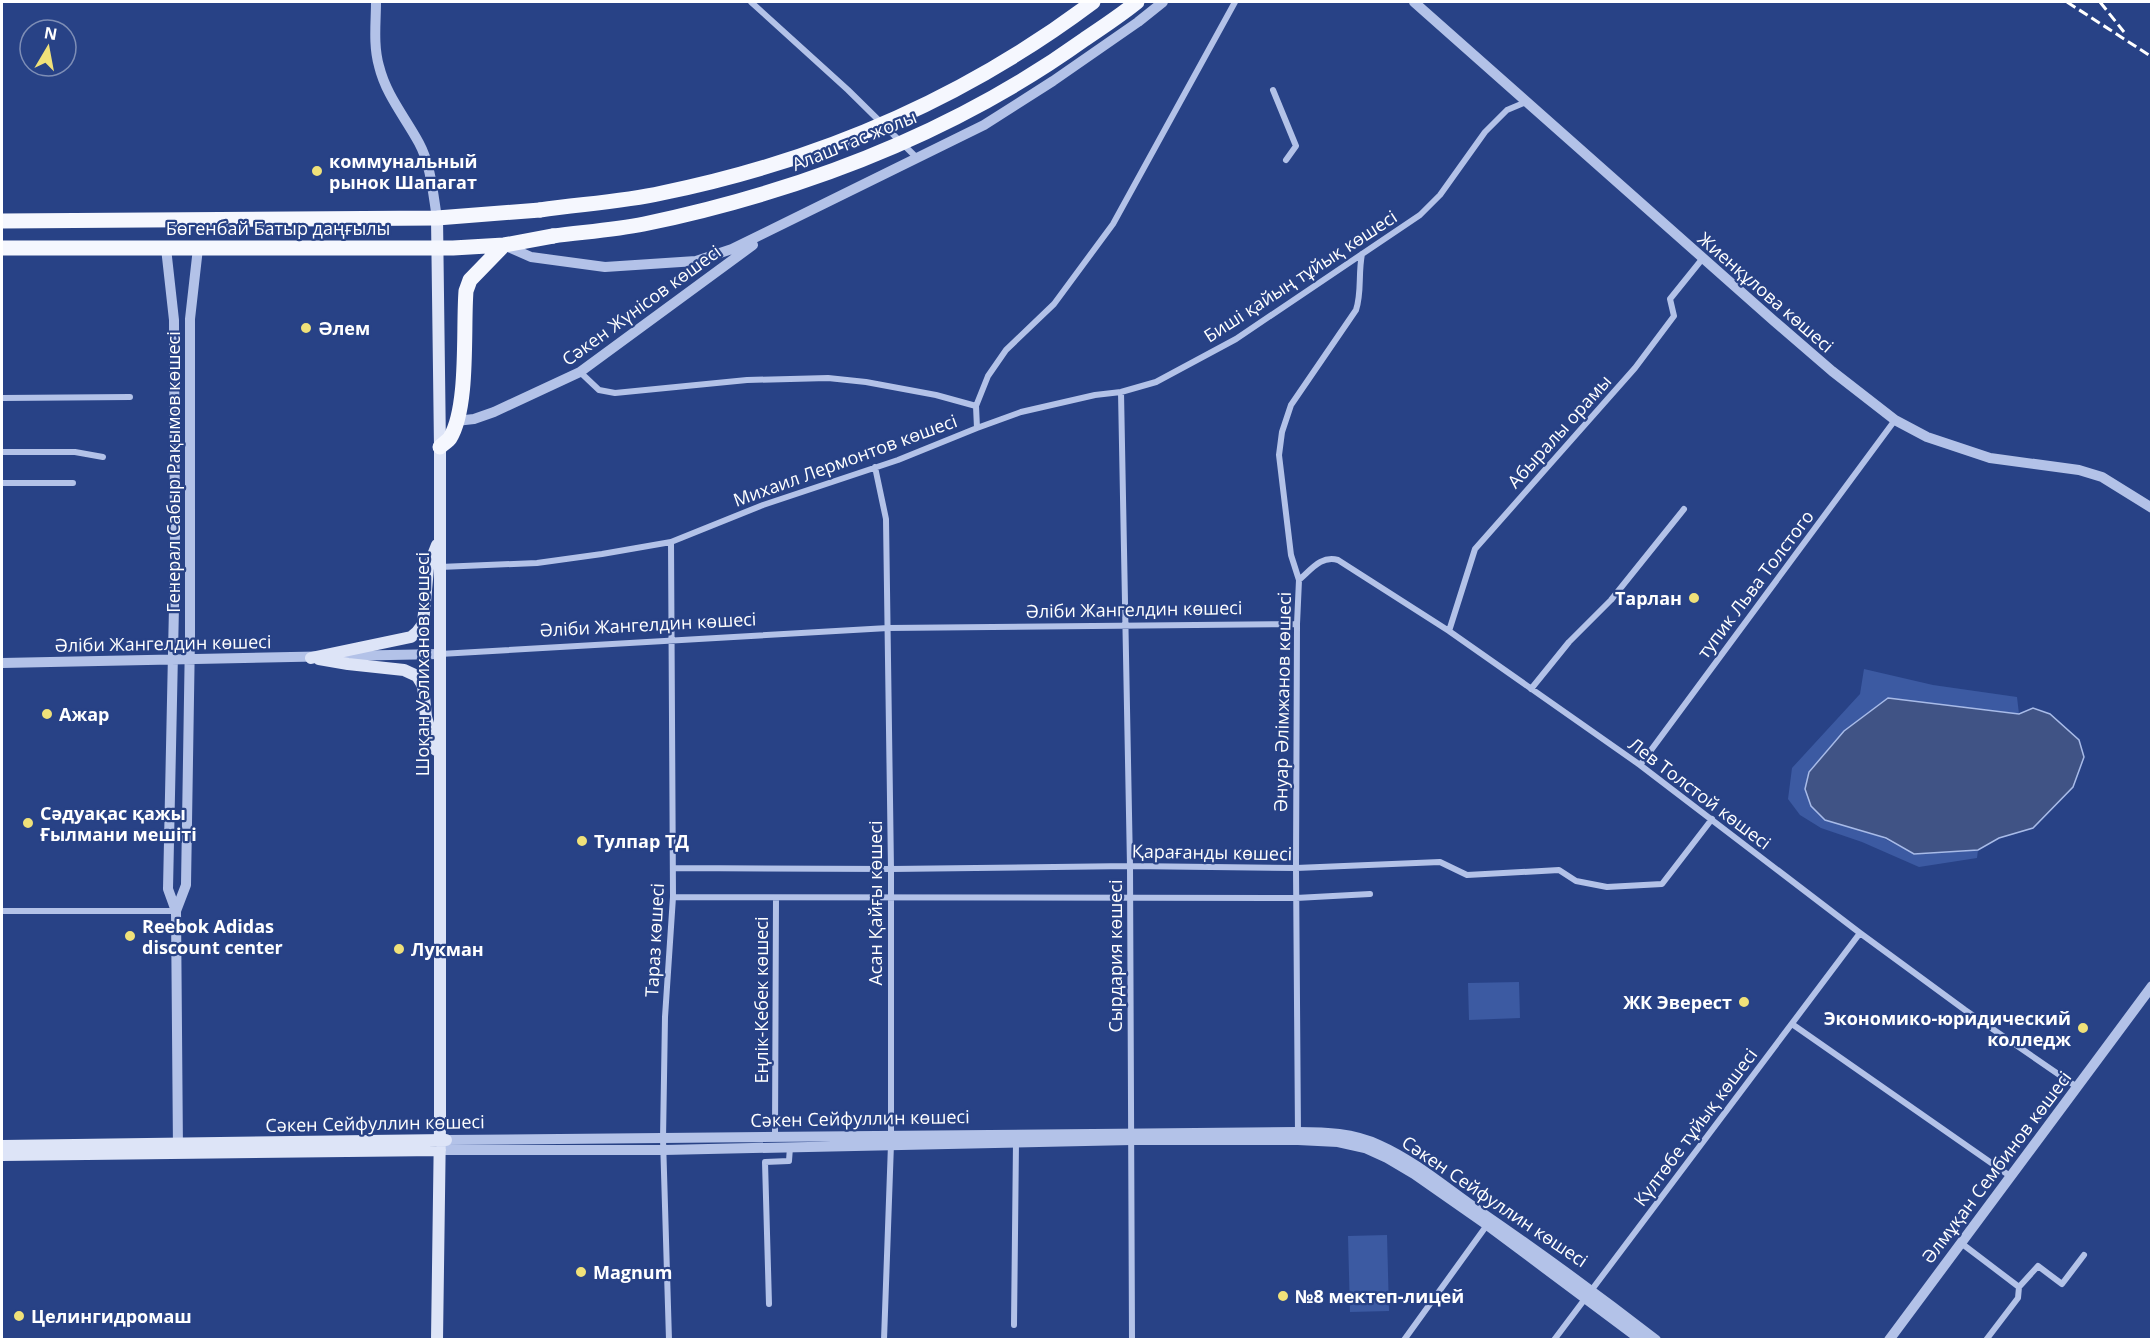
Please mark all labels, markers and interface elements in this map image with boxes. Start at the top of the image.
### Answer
north arrow [18,18,78,78]
text: N [42,21,59,45]
street label: Алаш тас жолы [788,104,920,176]
place label: коммунальный рынок Шапагат [329,149,478,194]
marker: коммунальный рынок Шапагат [310,164,324,178]
street label: Биші қайың тұйық көшесі [1199,204,1401,348]
street label: Бөгенбай Батыр даңғылы [166,216,390,240]
street label: Жиенқұлова көшесі [1693,226,1839,358]
street label: Сәкен Жүнісов көшесі [557,239,725,371]
place label: Әлем [318,316,370,340]
marker: Әлем [299,321,313,335]
street label: Генерал Сабыр Рақымов көшесі [161,331,185,613]
street label: Абыралы орамы [1502,369,1616,493]
street label: Михаил Лермонтов көшесі [730,408,960,512]
street label: тупик Льва Толстого [1691,505,1819,663]
street label: Шоқан Уәлиханов көшесі [410,552,434,776]
place label: Тарлан [1615,586,1682,610]
marker: Тарлан [1687,591,1701,605]
street label: Әнуар Әлімжанов көшесі [1268,592,1296,812]
street label: Әліби Жангелдин көшесі [1025,595,1243,623]
street label: Әліби Жангелдин көшесі [539,606,757,642]
street label: Әліби Жангелдин көшесі [54,629,272,657]
place label: Ажар [59,702,109,726]
marker: Ажар [40,707,54,721]
street label: Лев Толстой көшесі [1624,732,1776,854]
place label: Сәдуақас қажы Ғылмани мешіті [40,801,197,846]
marker: Сәдуақас қажы Ғылмани мешіті [21,816,35,830]
street label: Асан Қайғы көшесі [863,820,887,986]
place label: Тулпар ТД [594,829,689,853]
marker: Тулпар ТД [575,834,589,848]
street label: Қарағанды көшесі [1132,839,1292,865]
street label: Сырдария көшесі [1103,879,1127,1033]
street label: Тараз көшесі [639,883,669,997]
place label: Reebok Adidas discount center [142,914,283,959]
street label: Еңлік-Кебек көшесі [749,917,773,1083]
marker: Reebok Adidas discount center [123,929,137,943]
place label: Лукман [411,937,484,961]
marker: Лукман [392,942,406,956]
place label: ЖК Эверест [1623,990,1732,1014]
marker: ЖК Эверест [1737,995,1751,1009]
place label: Экономико-юридический колледж [1824,1006,2071,1051]
marker: Экономико-юридический колледж [2076,1021,2090,1035]
street label: Күлтөбе тұйық көшесі [1628,1043,1762,1211]
street label: Әлмұқан Сембинов көшесі [1916,1066,2076,1268]
street label: Сәкен Сейфуллин көшесі [750,1104,970,1132]
street label: Сәкен Сейфуллин көшесі [265,1109,485,1137]
street label: Сәкен Сейфуллин көшесі [1397,1130,1593,1272]
place label: Magnum [593,1260,672,1284]
marker: Magnum [574,1265,588,1279]
place label: №8 мектеп-лицей [1295,1284,1464,1308]
marker: №8 мектеп-лицей [1276,1289,1290,1303]
place label: Целингидромаш [31,1304,192,1328]
marker: Целингидромаш [12,1309,26,1323]

